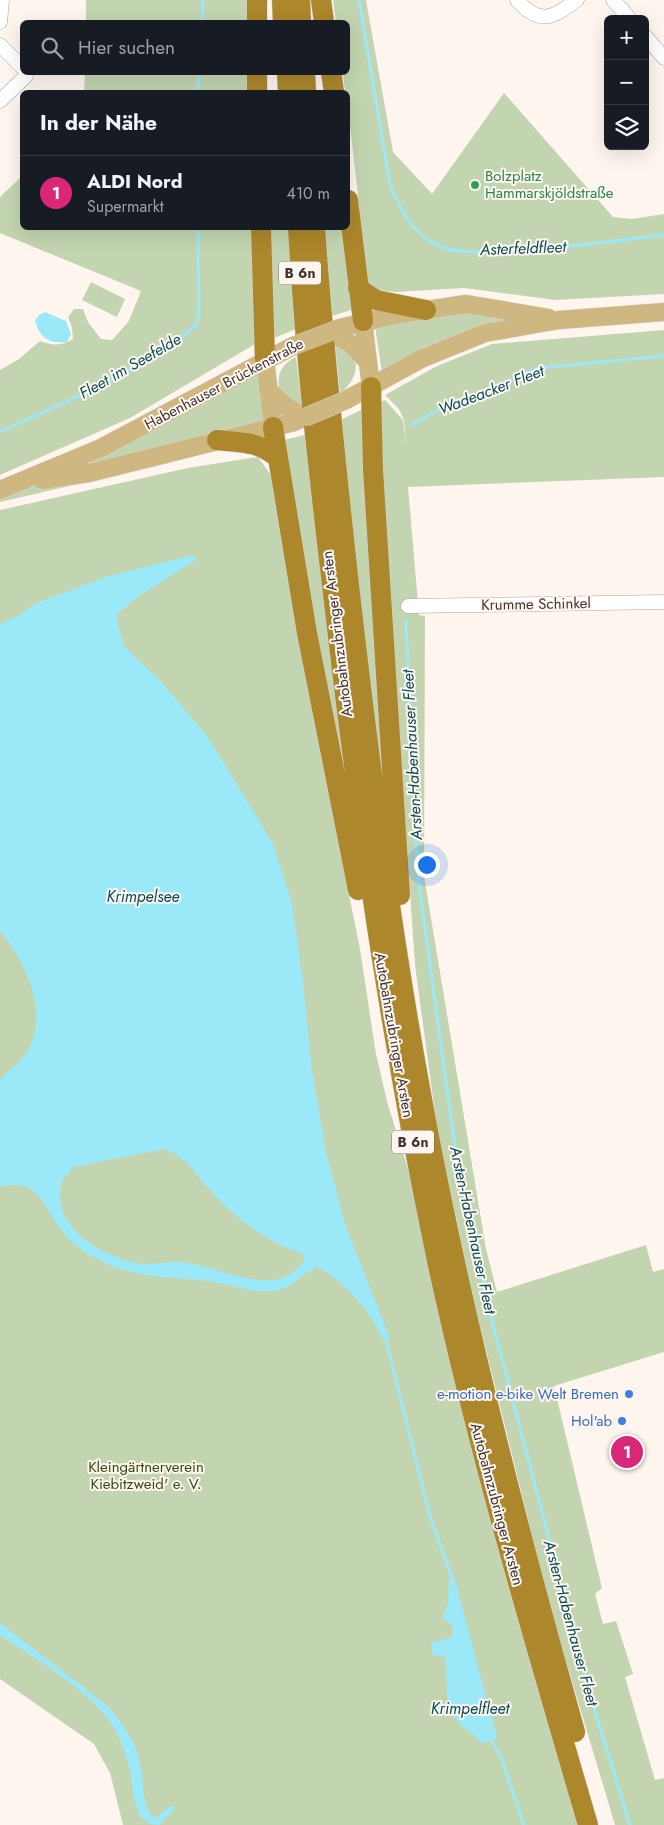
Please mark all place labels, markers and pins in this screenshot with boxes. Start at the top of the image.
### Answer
place label: Bolzplatz Hammarskjöldstraße [485,165,614,204]
marker: Bolzplatz Hammarskjöldstraße [469,179,481,191]
place label: e-motion e-bike Welt Bremen [437,1383,619,1405]
marker: e-motion e-bike Welt Bremen [623,1388,635,1400]
place label: Hol'ab [571,1410,612,1432]
marker: Hol'ab [616,1415,628,1427]
pin: 1 [611,1433,643,1471]

